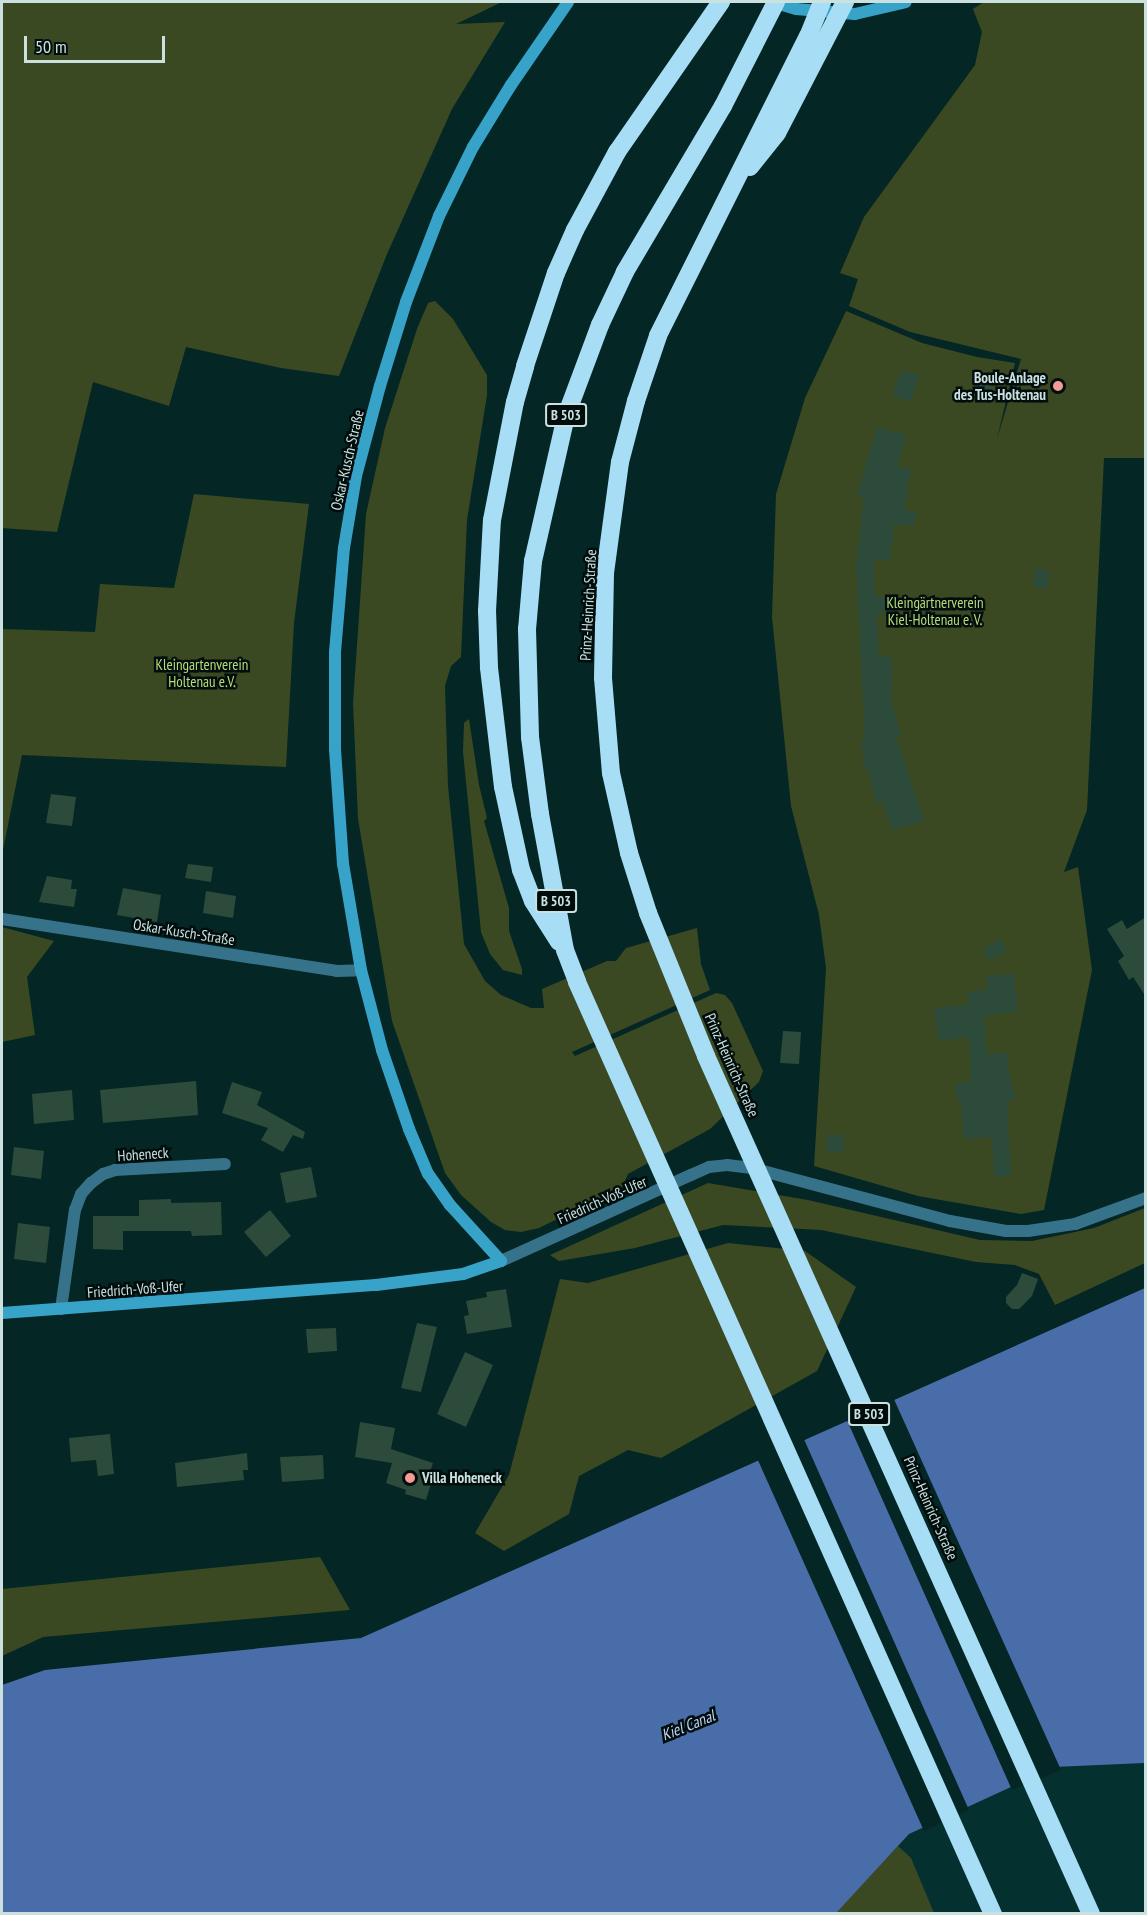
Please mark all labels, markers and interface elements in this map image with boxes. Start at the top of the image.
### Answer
scale bar [27,24,168,62]
text: 50 m [35,35,67,58]
place label: Boule-Anlage des Tus-Holtenau [954,368,1046,403]
marker: Boule-Anlage des Tus-Holtenau [1051,379,1065,393]
road number: B 503 [545,404,587,426]
street label: Oskar-Kusch-Straße [327,408,367,512]
street label: Prinz-Heinrich-Straße [576,549,600,661]
park label: Kleingärtnerverein Kiel-Holtenau e. V. [886,593,984,628]
park label: Kleingartenverein Holtenau e.V. [156,655,248,690]
road number: B 503 [535,890,577,912]
street label: Oskar-Kusch-Straße [132,915,236,949]
street label: Prinz-Heinrich-Straße [701,1010,763,1120]
street label: Hoheneck [117,1143,169,1165]
street label: Friedrich-Voß-Ufer [554,1172,650,1228]
street label: Friedrich-Voß-Ufer [86,1277,184,1301]
road number: B 503 [848,1403,890,1425]
street label: Prinz-Heinrich-Straße [900,1453,962,1563]
place label: Villa Hoheneck [422,1469,502,1487]
marker: Villa Hoheneck [403,1471,417,1485]
water label: Kiel Canal [659,1706,717,1744]

